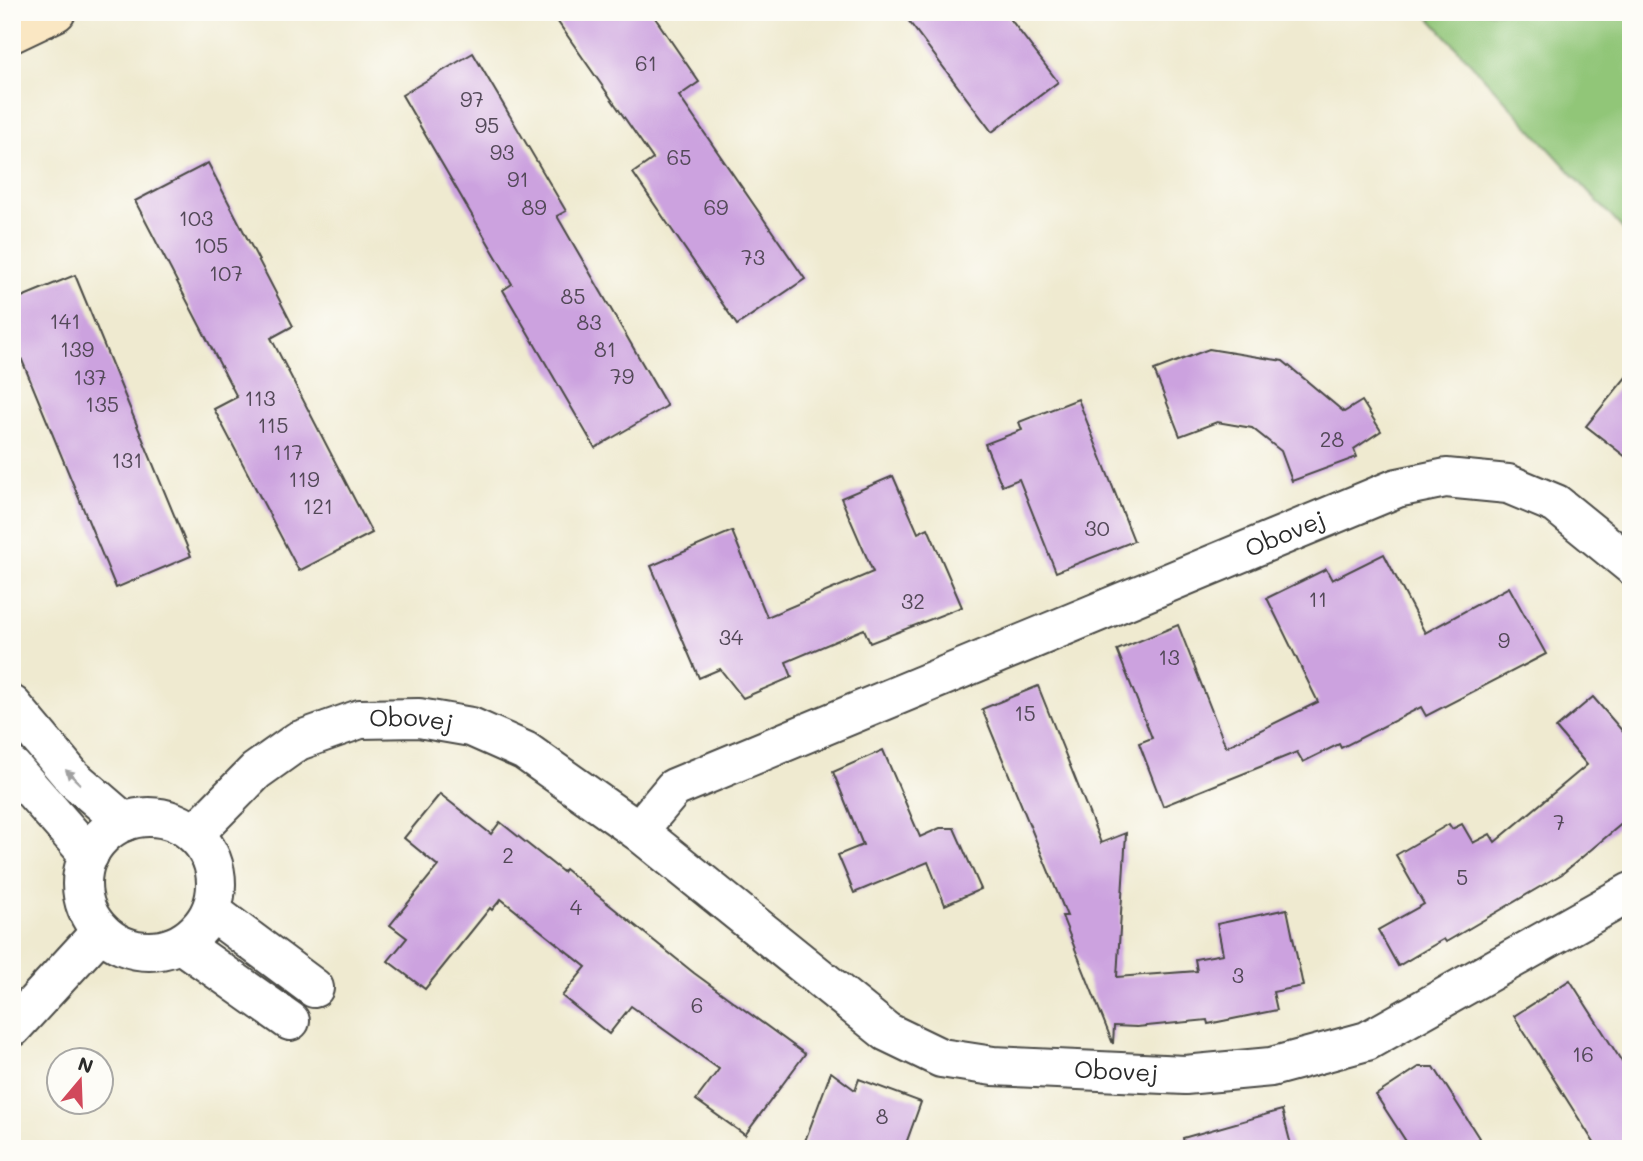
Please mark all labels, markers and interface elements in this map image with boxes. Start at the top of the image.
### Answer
house number: 61 [635,49,657,76]
house number: 97 [460,85,484,112]
house number: 95 [475,111,499,138]
house number: 93 [490,138,514,165]
house number: 65 [667,143,691,170]
house number: 91 [507,165,529,192]
house number: 89 [521,193,547,220]
house number: 69 [703,193,729,220]
house number: 103 [179,204,213,231]
house number: 105 [194,231,228,258]
house number: 73 [741,243,765,270]
house number: 107 [209,259,243,286]
house number: 85 [561,282,585,309]
house number: 141 [49,307,81,334]
house number: 83 [576,308,602,335]
house number: 139 [60,335,94,362]
house number: 81 [594,335,616,362]
house number: 79 [610,362,634,389]
house number: 137 [73,363,107,390]
house number: 113 [244,384,276,411]
house number: 135 [85,390,119,417]
house number: 115 [257,411,289,438]
house number: 28 [1320,425,1344,452]
house number: 117 [273,438,303,465]
house number: 131 [111,446,143,473]
house number: 119 [288,465,320,492]
house number: 121 [303,492,333,519]
street label: Obovej [1240,502,1330,563]
house number: 30 [1084,514,1110,541]
house number: 11 [1309,585,1327,612]
house number: 32 [901,587,925,614]
house number: 34 [719,623,744,650]
house number: 9 [1498,626,1510,653]
house number: 13 [1158,643,1180,670]
house number: 15 [1014,699,1036,726]
street label: Obovej [369,701,456,738]
one-way arrow [65,769,82,785]
house number: 7 [1553,808,1565,835]
house number: 2 [502,841,514,868]
house number: 5 [1456,863,1468,890]
house number: 4 [570,893,583,920]
house number: 3 [1232,961,1244,988]
house number: 6 [691,991,703,1018]
house number: 16 [1572,1040,1594,1067]
north arrow [46,1046,116,1116]
text: N [75,1050,97,1079]
street label: Obovej [1073,1053,1159,1088]
house number: 8 [876,1102,888,1129]

